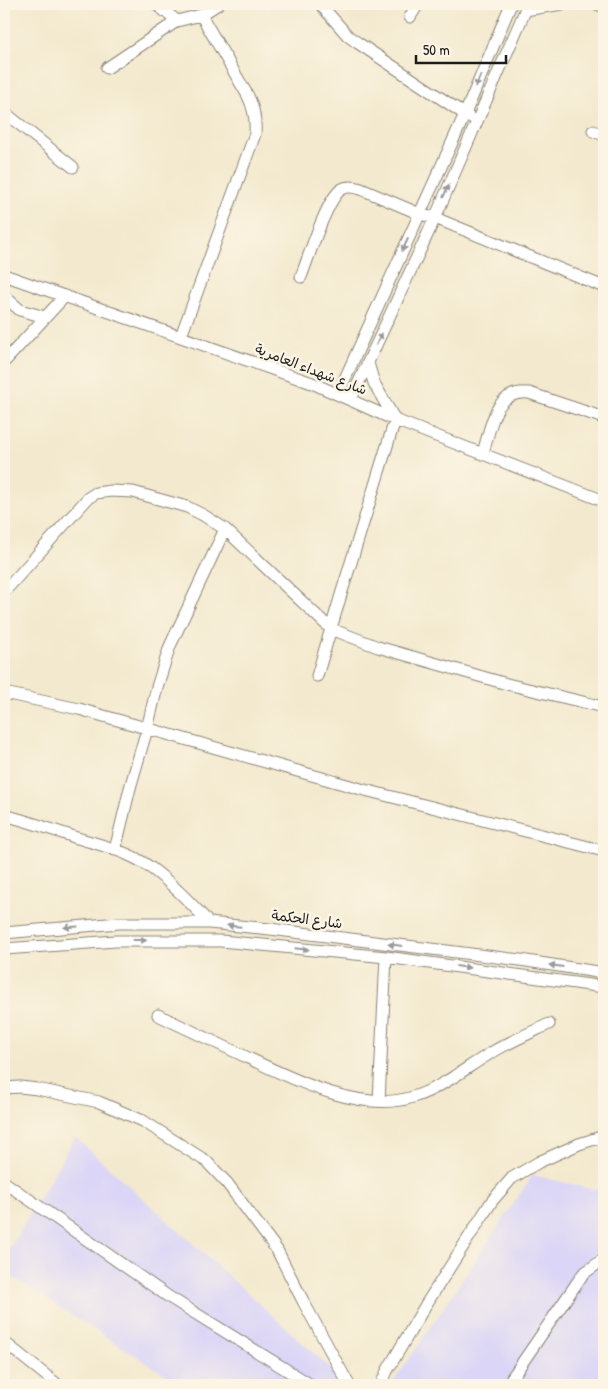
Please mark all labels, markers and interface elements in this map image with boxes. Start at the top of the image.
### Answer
scale bar [416,32,506,64]
text: 50 m [423,39,450,60]
one-way arrow [474,74,482,88]
one-way arrow [443,184,451,198]
one-way arrow [401,238,409,252]
one-way arrow [376,332,384,346]
street label: شارع شهداء العامرية [252,338,370,400]
street label: شارع الحكمة [270,905,344,933]
one-way arrow [225,921,241,929]
one-way arrow [63,923,79,931]
one-way arrow [132,936,148,944]
one-way arrow [387,941,403,949]
one-way arrow [294,945,310,953]
one-way arrow [548,961,564,969]
one-way arrow [456,964,472,972]

